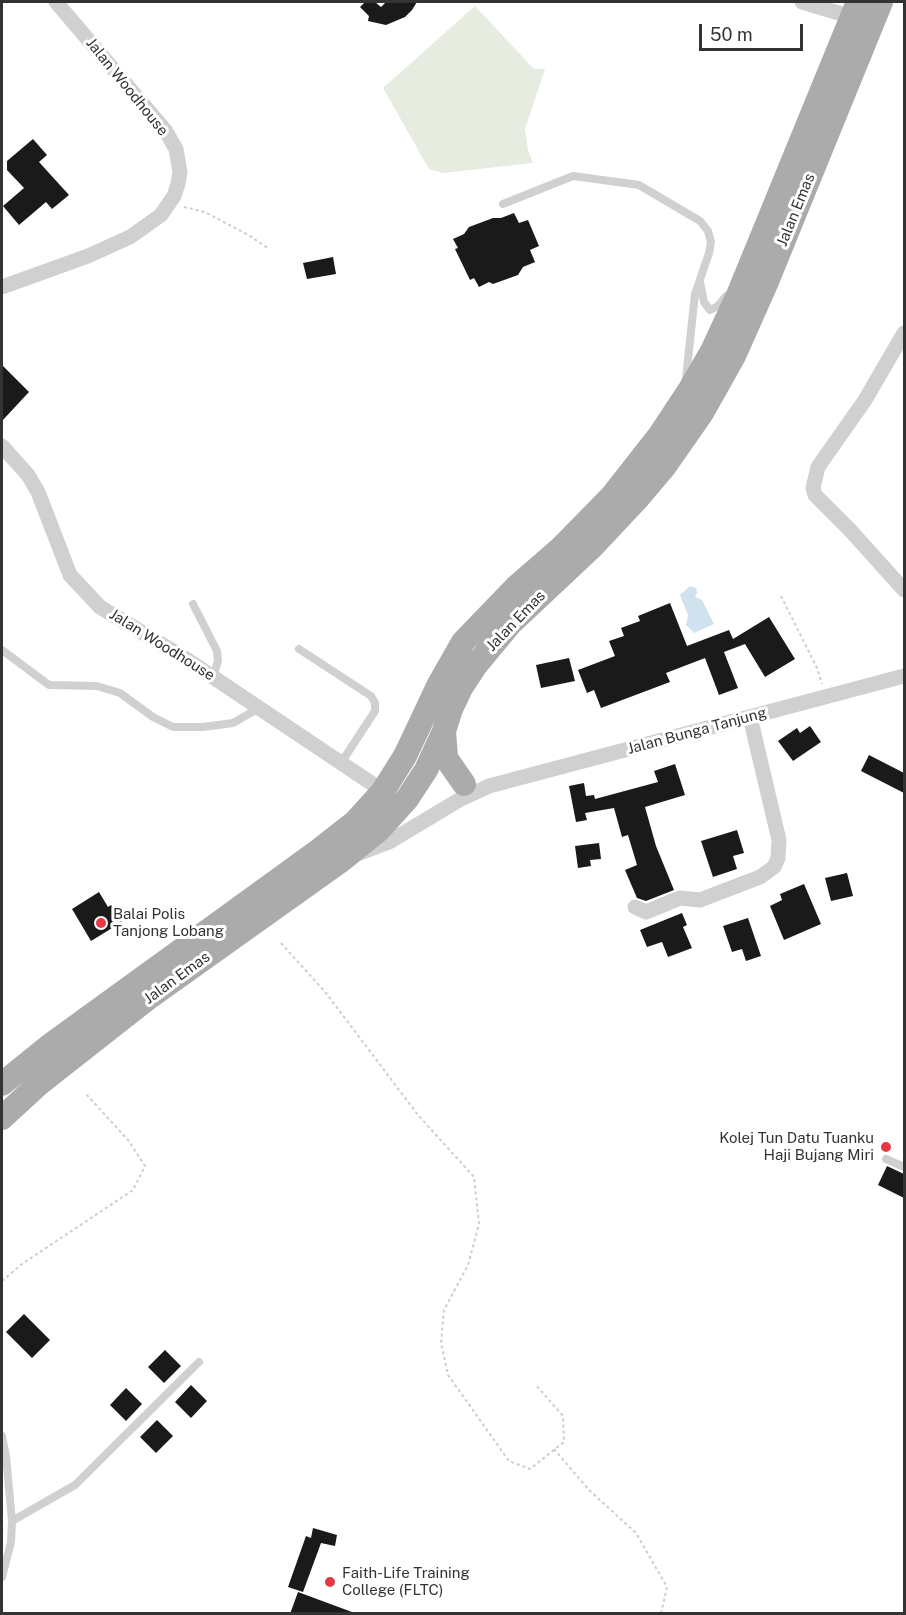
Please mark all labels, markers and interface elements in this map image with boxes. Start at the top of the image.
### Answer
scale bar [702,12,806,50]
text: 50 m [710,24,753,45]
street label: Jalan Woodhouse [82,34,172,140]
street label: Jalan Emas [773,171,819,249]
street label: Jalan Emas [483,587,549,655]
street label: Jalan Woodhouse [106,605,218,685]
street label: Jalan Bunga Tanjung [625,704,769,758]
place label: Balai Polis Tanjong Lobang [113,905,224,940]
marker: Balai Polis Tanjong Lobang [94,916,108,930]
street label: Jalan Emas [141,948,213,1008]
place label: Kolej Tun Datu Tuanku Haji Bujang Miri [719,1129,874,1164]
marker: Kolej Tun Datu Tuanku Haji Bujang Miri [879,1140,893,1154]
place label: Faith-Life Training College (FLTC) [342,1564,470,1599]
marker: Faith-Life Training College (FLTC) [323,1575,337,1589]

